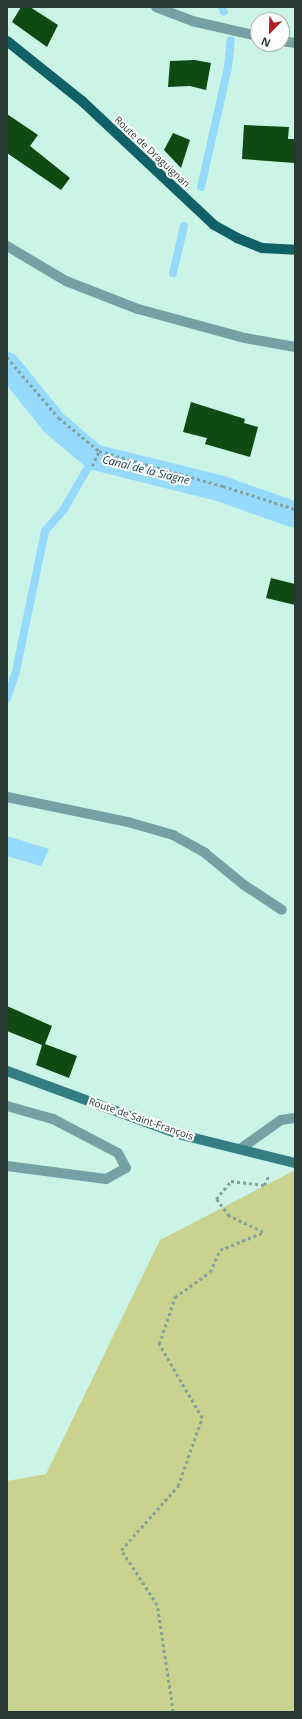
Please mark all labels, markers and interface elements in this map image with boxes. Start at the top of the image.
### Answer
north arrow [250,12,290,52]
text: N [258,34,273,51]
street label: Route de Draguignan [112,114,192,190]
water label: Canal de la Siagne [101,453,191,487]
street label: Route de Saint-François [87,1095,195,1143]

